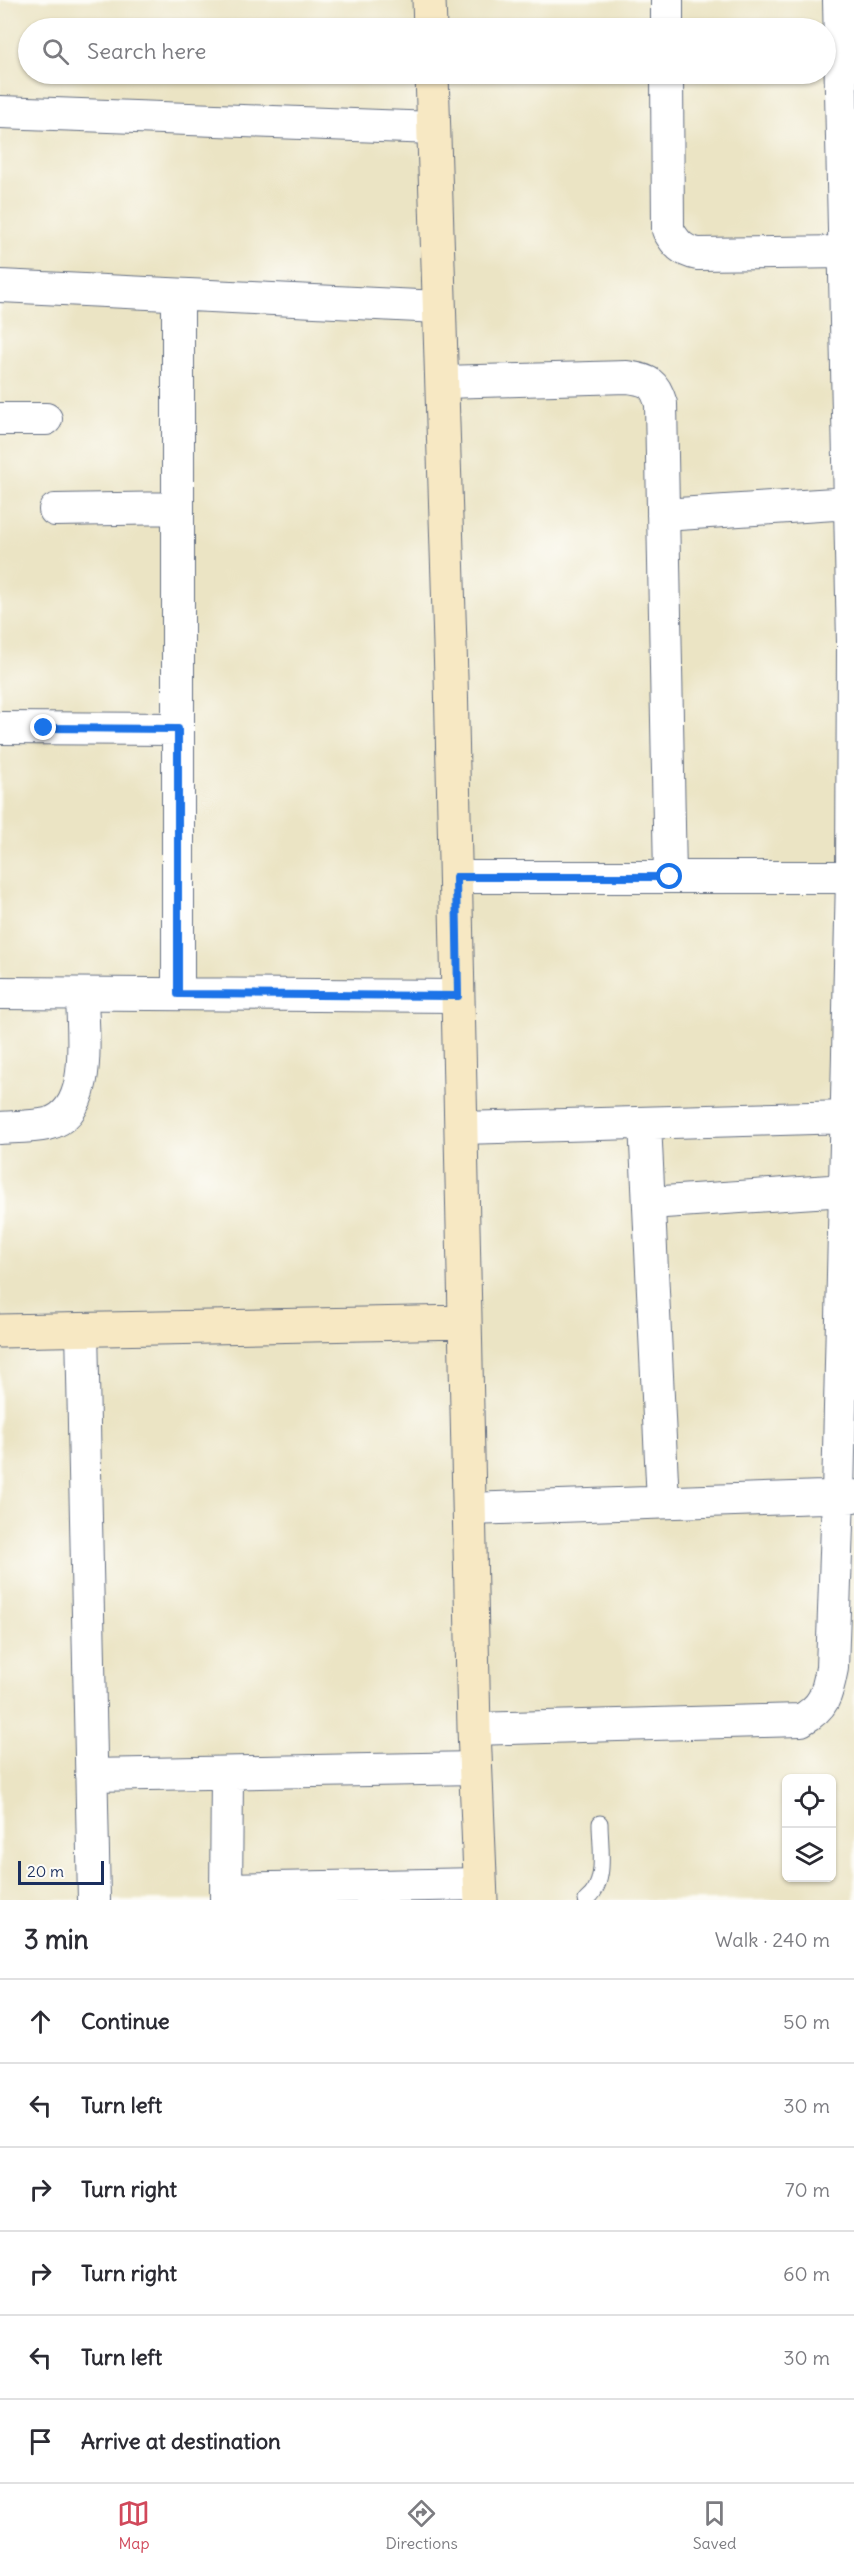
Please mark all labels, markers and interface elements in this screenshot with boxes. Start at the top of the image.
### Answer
search box [18,18,836,84]
icon: search [39,35,72,68]
text: Search here [87,37,206,65]
route end [30,714,56,740]
route start [656,863,682,889]
map controls [782,1774,836,1882]
button: locate [782,1774,836,1828]
button: layers [782,1828,836,1882]
scale bar [18,1858,104,1886]
text: 20 m [27,1861,64,1881]
text: 3 min [24,1923,89,1956]
text: Walk · 240 m [715,1927,830,1952]
icon: ahead [24,2005,57,2038]
text: Continue [81,2007,170,2035]
text: 50 m [783,2009,830,2034]
icon: left [24,2089,57,2122]
text: Turn left [81,2091,162,2119]
text: 30 m [783,2093,830,2118]
icon: right [24,2173,57,2206]
text: Turn right [81,2175,177,2203]
text: 70 m [785,2177,830,2202]
icon: right [24,2257,57,2290]
text: Turn right [81,2259,177,2287]
text: 60 m [783,2261,830,2286]
icon: left [24,2341,57,2374]
text: Turn left [81,2343,162,2371]
text: 30 m [783,2345,830,2370]
icon: arrive [24,2425,57,2458]
text: Arrive at destination [81,2427,281,2455]
tab: Map [117,2497,150,2553]
tab: Directions [385,2497,458,2553]
tab: Saved [693,2497,737,2553]

